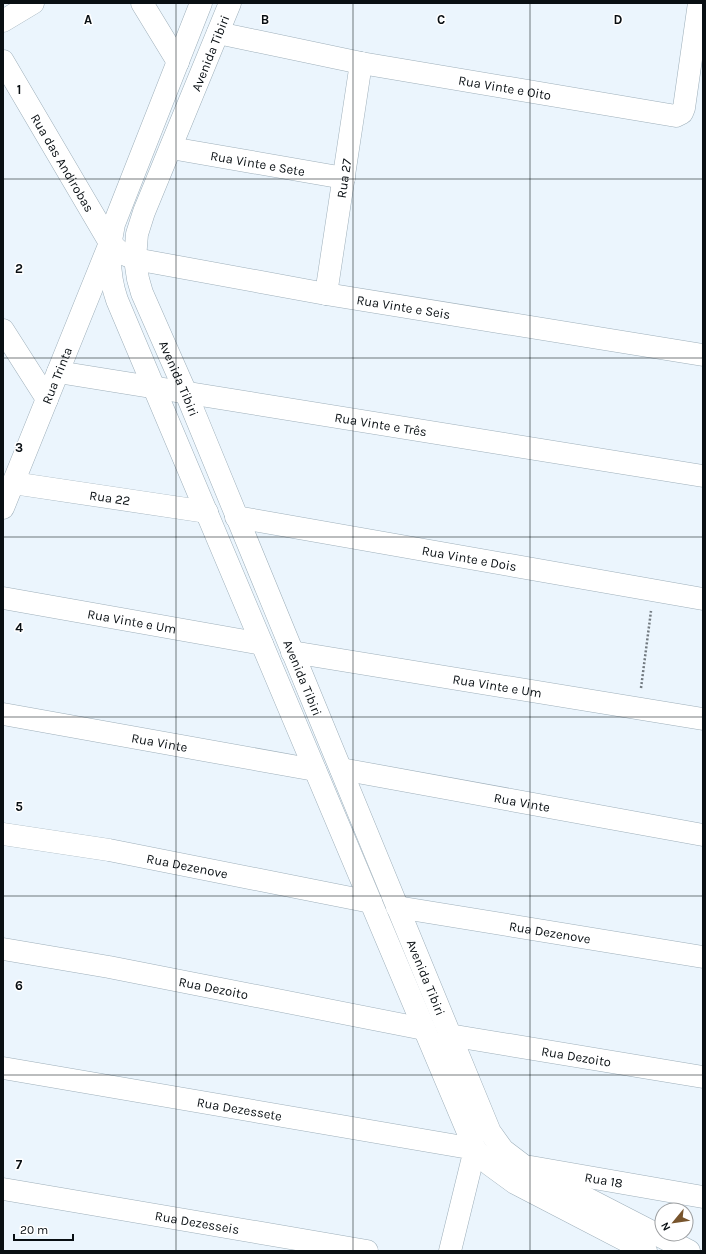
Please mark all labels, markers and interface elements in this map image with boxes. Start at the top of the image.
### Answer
text: A [84,12,92,27]
text: B [261,12,269,27]
text: C [437,12,445,27]
text: D [614,12,623,27]
street label: Avenida Tibiri [188,13,233,93]
street label: Rua Vinte e Oito [457,73,552,103]
text: 1 [17,82,21,97]
street label: Rua das Andirobas [28,111,97,215]
street label: Rua Vinte e Sete [209,148,306,179]
street label: Rua 27 [334,158,354,199]
text: 2 [15,261,23,276]
street label: Rua Vinte e Seis [355,292,452,322]
street label: Avenida Tibiri [156,338,202,418]
street label: Rua Trinta [39,345,75,406]
street label: Rua Vinte e Três [333,410,428,439]
text: 3 [15,440,23,455]
street label: Rua 22 [88,488,131,508]
street label: Rua Vinte e Dois [421,543,518,574]
street label: Rua Vinte e Um [86,606,178,637]
text: 4 [15,620,23,635]
street label: Avenida Tibiri [280,638,325,718]
street label: Rua Vinte e Um [451,671,543,701]
street label: Rua Vinte [130,730,189,755]
street label: Rua Vinte [493,790,551,815]
text: 5 [15,799,23,814]
street label: Rua Dezenove [145,851,229,881]
street label: Rua Dezenove [508,918,592,947]
street label: Avenida Tibiri [404,937,448,1018]
street label: Rua Dezoito [177,974,249,1002]
text: 6 [15,978,23,993]
street label: Rua Dezoito [540,1043,612,1070]
street label: Rua Dezessete [196,1094,284,1124]
text: 7 [16,1157,23,1172]
street label: Rua 18 [584,1170,624,1191]
north arrow [654,1202,694,1242]
street label: Rua Dezesseis [154,1208,241,1237]
scale bar [14,1216,73,1242]
text: N [658,1220,673,1233]
text: 20 m [20,1223,48,1237]

